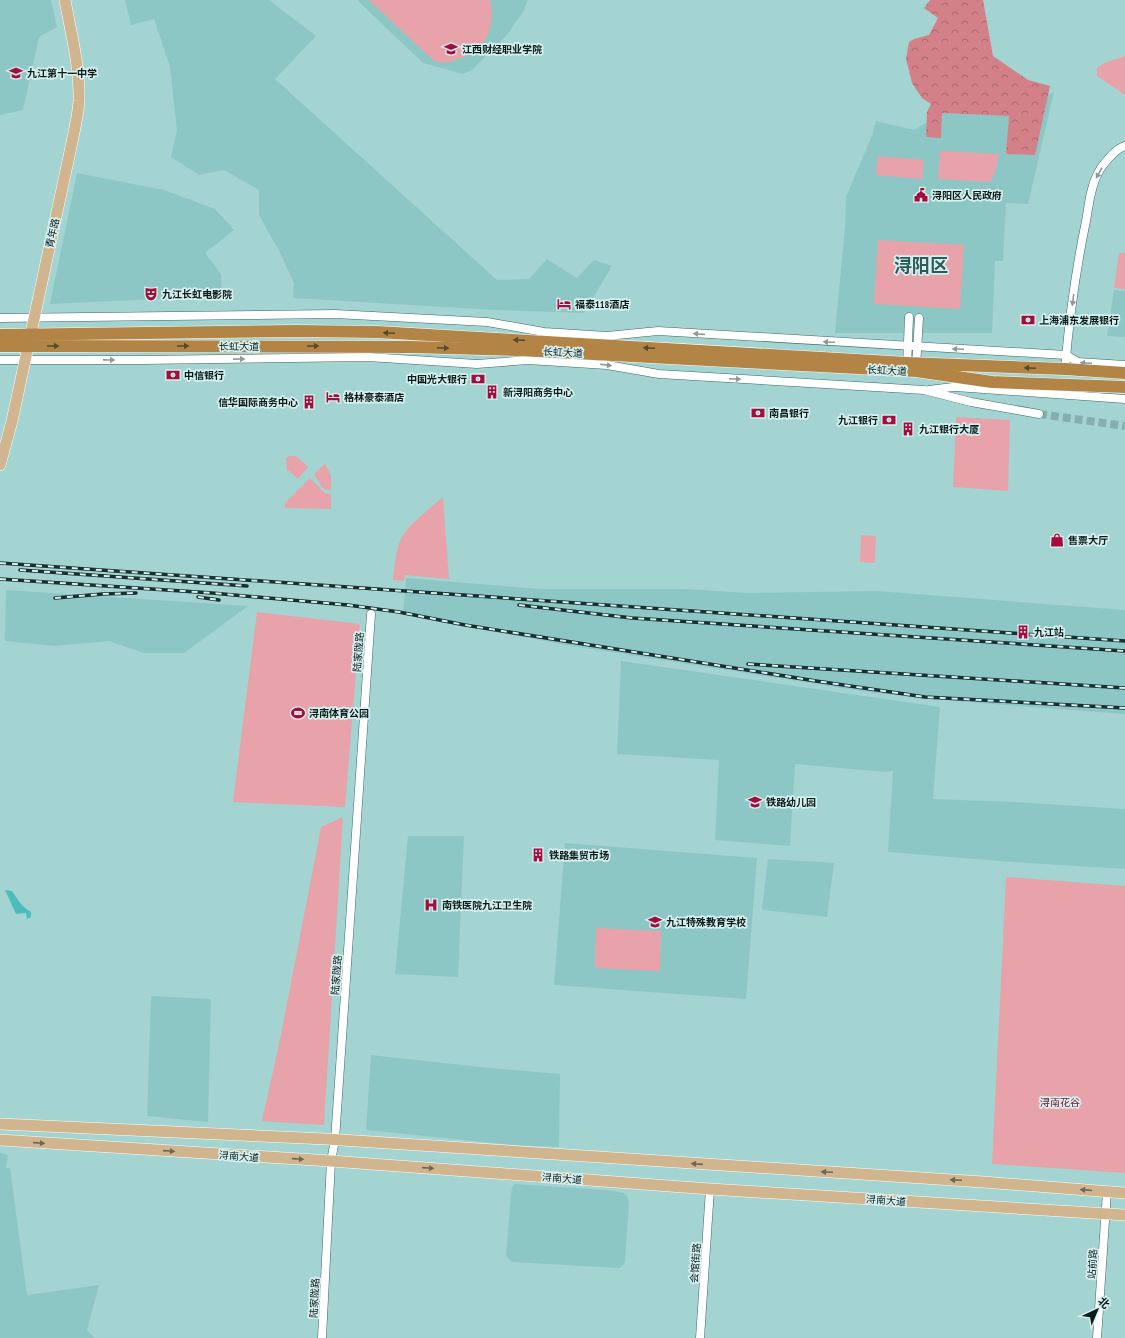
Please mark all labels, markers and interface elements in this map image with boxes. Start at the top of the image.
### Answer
school or university icon: 江西财经职业学院 [443,41,459,57]
place label: 江西财经职业学院 [462,43,542,56]
school or university icon: 九江第十一中学 [8,65,24,81]
place label: 九江第十一中学 [27,67,97,80]
one-way arrow [1095,167,1102,179]
public building icon: 浔阳区人民政府 [913,187,929,203]
place label: 浔阳区人民政府 [932,189,1002,202]
street label: 青年路 [43,217,62,249]
district label: 浔阳区 [894,254,948,277]
theatre icon: 九江长虹电影院 [143,286,159,302]
place label: 九江长虹电影院 [162,288,232,301]
one-way arrow [1070,294,1077,306]
hotel icon: 福泰118酒店 [556,296,572,312]
place label: 福泰118酒店 [575,298,629,311]
bank icon: 上海浦东发展银行 [1020,312,1036,328]
place label: 上海浦东发展银行 [1039,314,1119,327]
one-way arrow [383,329,395,336]
one-way arrow [693,330,705,337]
one-way arrow [513,337,525,344]
one-way arrow [823,338,835,345]
street label: 长虹大道 [219,340,259,353]
one-way arrow [47,343,60,349]
one-way arrow [177,343,190,349]
one-way arrow [307,343,320,349]
one-way arrow [437,344,449,351]
street label: 长虹大道 [543,345,583,360]
one-way arrow [642,345,655,351]
one-way arrow [951,346,964,352]
one-way arrow [233,356,246,362]
one-way arrow [103,357,116,363]
one-way arrow [1080,359,1092,366]
one-way arrow [600,362,612,368]
street label: 长虹大道 [867,363,907,378]
one-way arrow [1024,364,1036,371]
bank icon: 中信银行 [165,367,181,383]
place label: 中信银行 [184,369,224,382]
bank icon: 中国光大银行 [470,371,486,387]
place label: 中国光大银行 [407,373,467,386]
one-way arrow [729,376,742,382]
building icon: 新浔阳商务中心 [484,384,500,400]
place label: 新浔阳商务中心 [503,386,573,399]
hotel icon: 格林豪泰酒店 [325,389,341,405]
place label: 格林豪泰酒店 [344,391,404,404]
building icon: 信华国际商务中心 [301,394,317,410]
place label: 信华国际商务中心 [218,396,298,409]
bank icon: 南昌银行 [750,405,766,421]
place label: 南昌银行 [769,407,809,420]
bank icon: 九江银行 [881,412,897,428]
place label: 九江银行 [838,414,878,427]
building icon: 九江银行大厦 [900,421,916,437]
place label: 九江银行大厦 [919,423,979,436]
shop icon: 售票大厅 [1049,532,1065,548]
place label: 售票大厅 [1068,534,1108,547]
building icon: 九江站 [1015,624,1031,640]
place label: 九江站 [1034,626,1064,639]
street label: 陆家陇路 [351,632,366,672]
sports icon: 浔南体育公园 [290,705,306,721]
place label: 浔南体育公园 [309,707,369,720]
school or university icon: 铁路幼儿园 [747,794,763,810]
place label: 铁路幼儿园 [766,796,816,809]
building icon: 铁路集贸市场 [530,847,546,863]
place label: 铁路集贸市场 [549,849,609,862]
hospital icon: 南铁医院九江卫生院 [423,897,439,913]
place label: 南铁医院九江卫生院 [442,899,532,912]
school or university icon: 九江特殊教育学校 [647,914,663,930]
place label: 九江特殊教育学校 [666,916,746,929]
street label: 陆家陇路 [329,955,344,995]
park label: 浔南花谷 [1040,1096,1080,1109]
one-way arrow [33,1139,45,1146]
one-way arrow [163,1148,176,1154]
street label: 浔南大道 [219,1149,259,1164]
one-way arrow [292,1156,304,1163]
one-way arrow [691,1161,703,1168]
one-way arrow [422,1165,434,1172]
one-way arrow [821,1169,833,1176]
street label: 浔南大道 [542,1171,582,1186]
one-way arrow [950,1177,962,1184]
one-way arrow [1080,1187,1092,1194]
street label: 浔南大道 [866,1193,906,1208]
street label: 会馆街路 [688,1243,703,1283]
street label: 站前路 [1085,1249,1100,1279]
street label: 陆家陇路 [307,1278,322,1318]
north arrow [1077,1290,1117,1330]
text: 北 [1095,1294,1113,1312]

